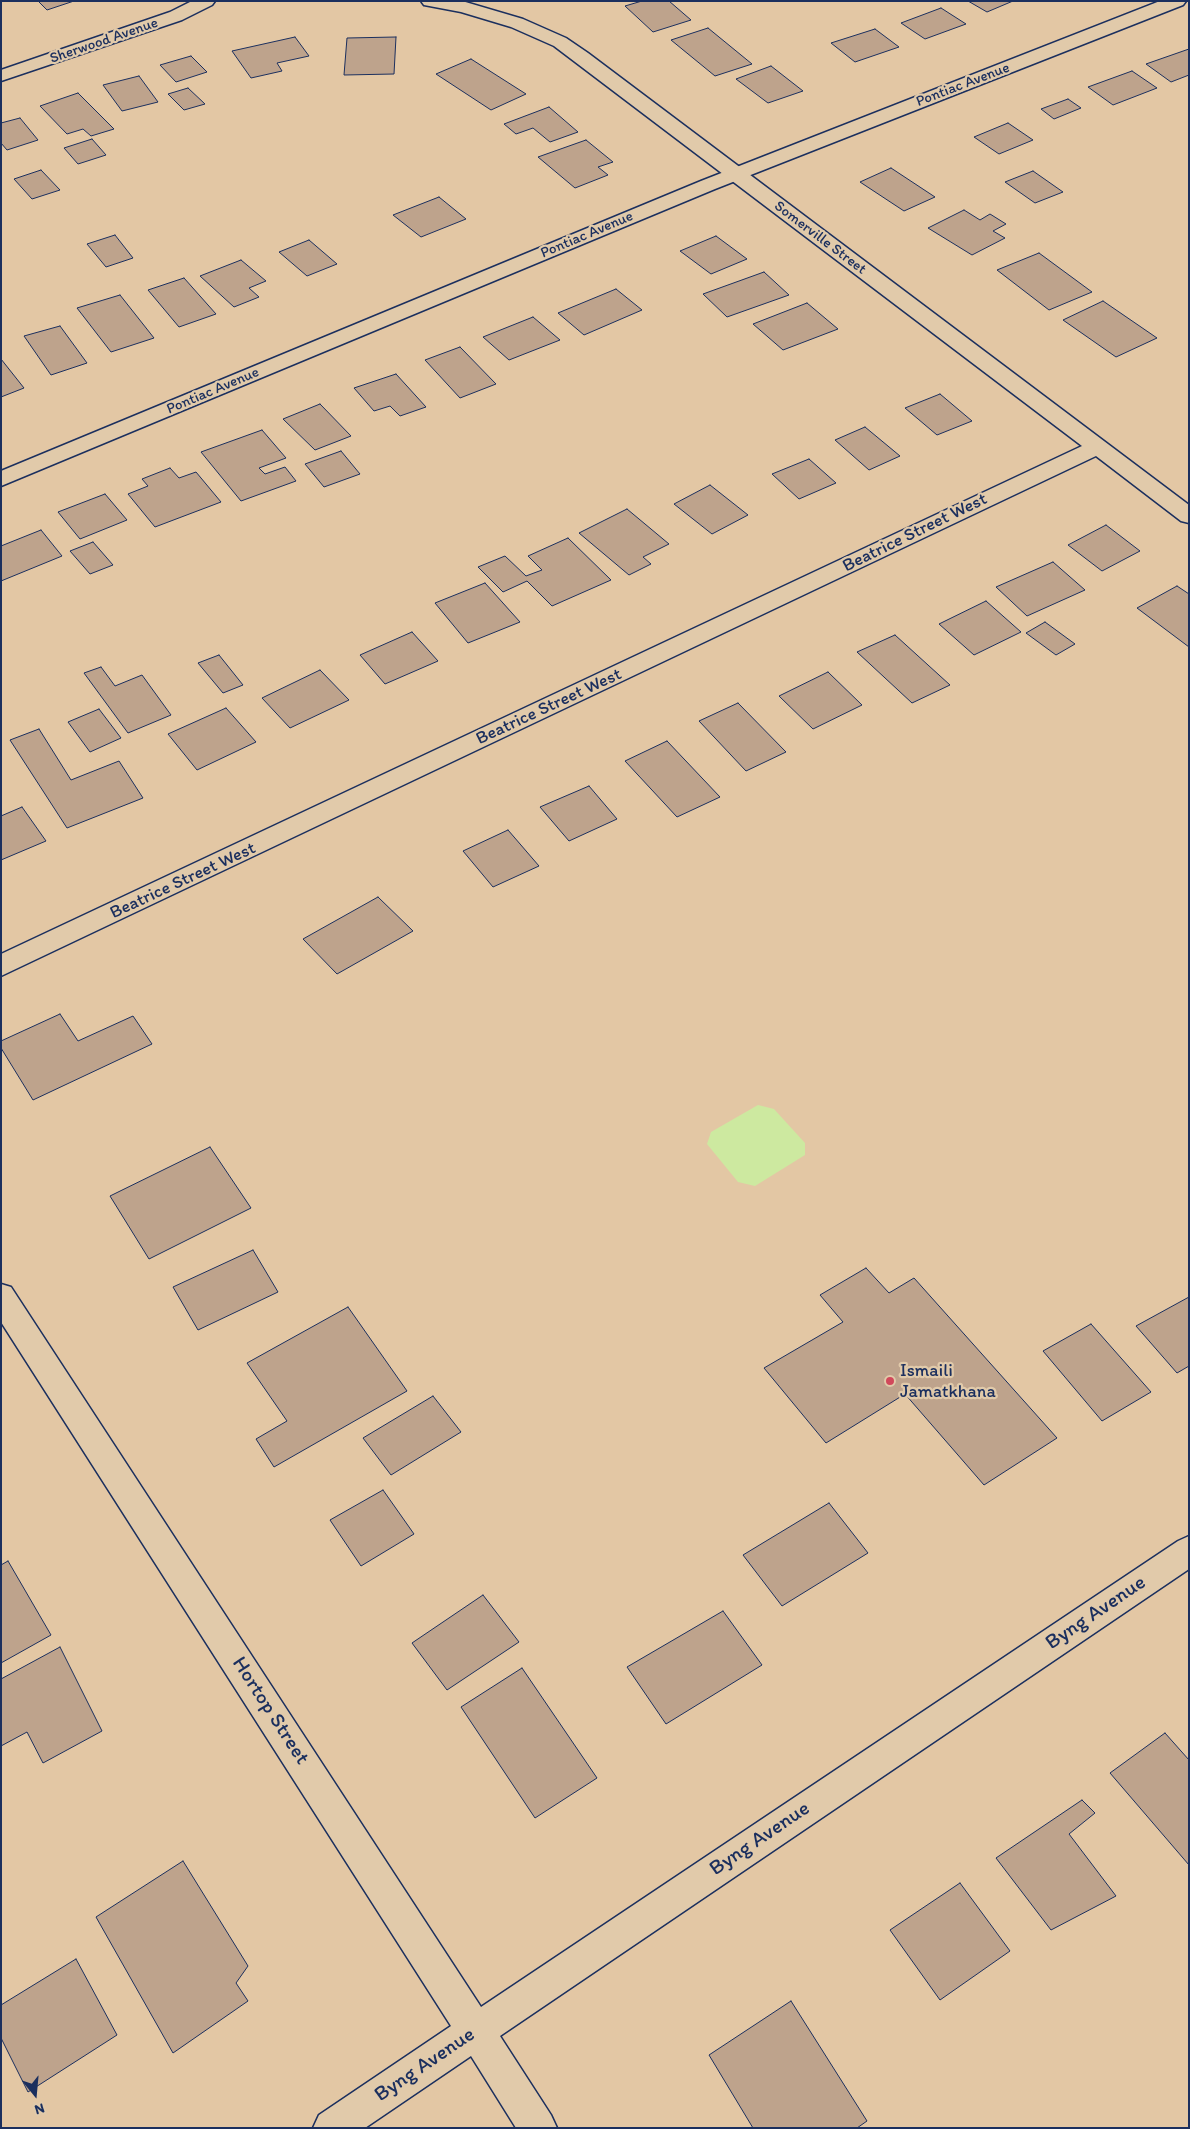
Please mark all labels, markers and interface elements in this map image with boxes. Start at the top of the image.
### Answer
street label: Sherwood Avenue [47,14,161,68]
street label: Pontiac Avenue [914,59,1012,111]
street label: Somerville Street [770,197,870,279]
street label: Pontiac Avenue [538,207,636,263]
street label: Pontiac Avenue [164,363,262,419]
street label: Beatrice Street West [839,489,991,577]
street label: Beatrice Street West [473,664,625,750]
street label: Beatrice Street West [107,838,259,924]
place label: Ismaili Jamatkhana [900,1360,996,1402]
marker: Ismaili Jamatkhana [884,1375,896,1387]
street label: Byng Avenue [1041,1570,1151,1656]
street label: Hortop Street [226,1652,314,1770]
street label: Byng Avenue [705,1796,815,1882]
street label: Byng Avenue [370,2022,480,2108]
north arrow [10,2069,60,2119]
text: N [33,2099,47,2118]

